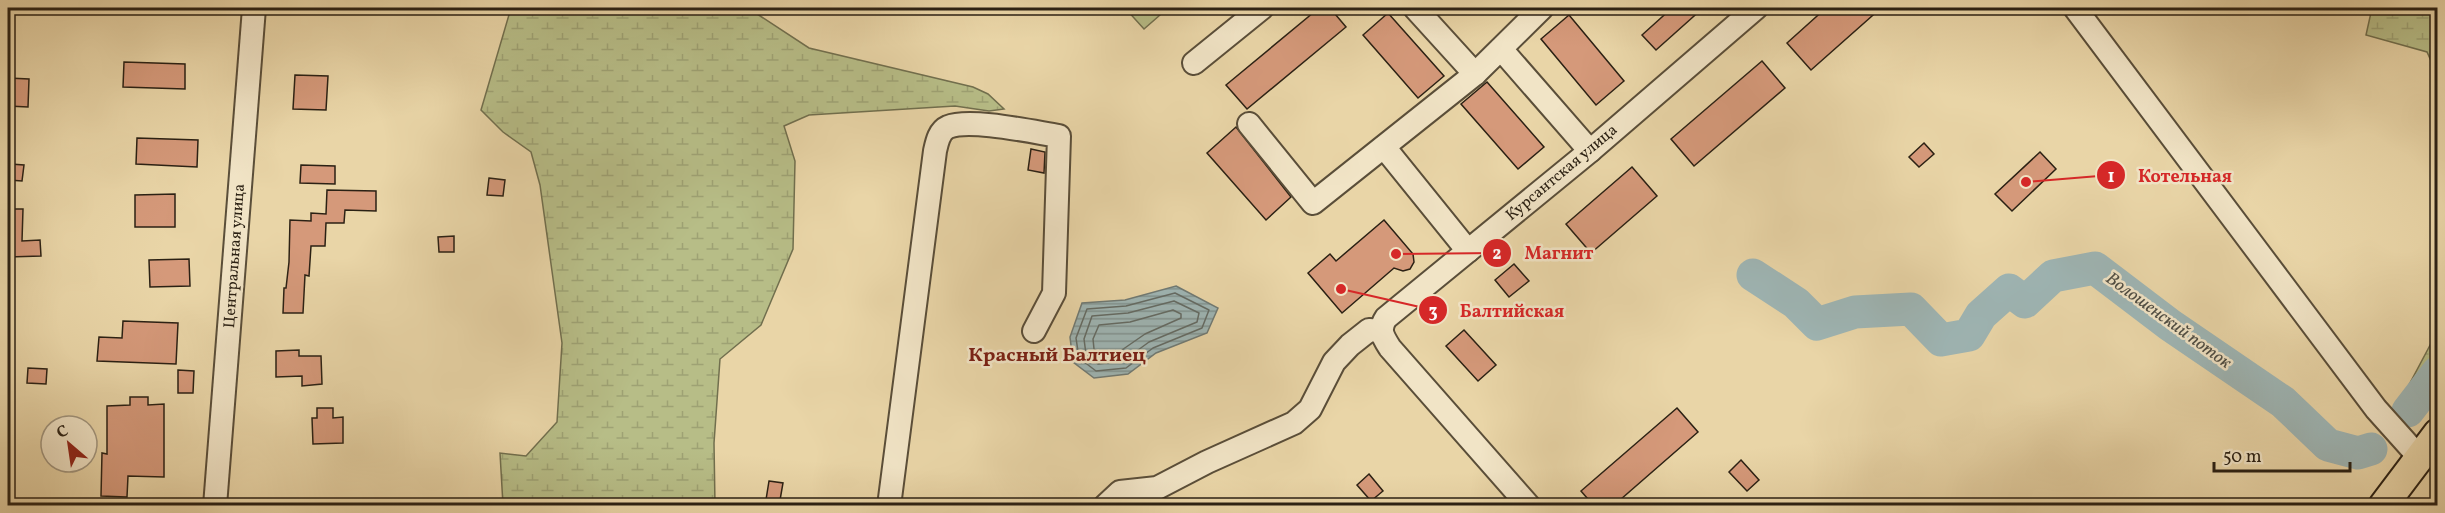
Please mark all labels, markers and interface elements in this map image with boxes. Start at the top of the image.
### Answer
street label: Курсантская улица [1501,120,1623,226]
callout: Котельная [2096,157,2244,193]
text: 1 [2107,165,2115,190]
text: Котельная [2138,165,2232,190]
street label: Центральная улица [219,183,251,329]
callout: Магнит [1482,235,1605,271]
text: 2 [1492,242,1502,267]
text: Магнит [1525,242,1594,267]
water label: Волошенский поток [2100,267,2236,376]
callout: Балтийская [1418,292,1576,328]
text: 3 [1428,300,1438,325]
text: Балтийская [1460,300,1564,325]
district label: Красный Балтиец [968,342,1146,370]
north arrow [39,414,99,474]
text: С [53,421,73,445]
scale bar [2214,435,2350,473]
text: 50 m [2223,445,2262,470]

